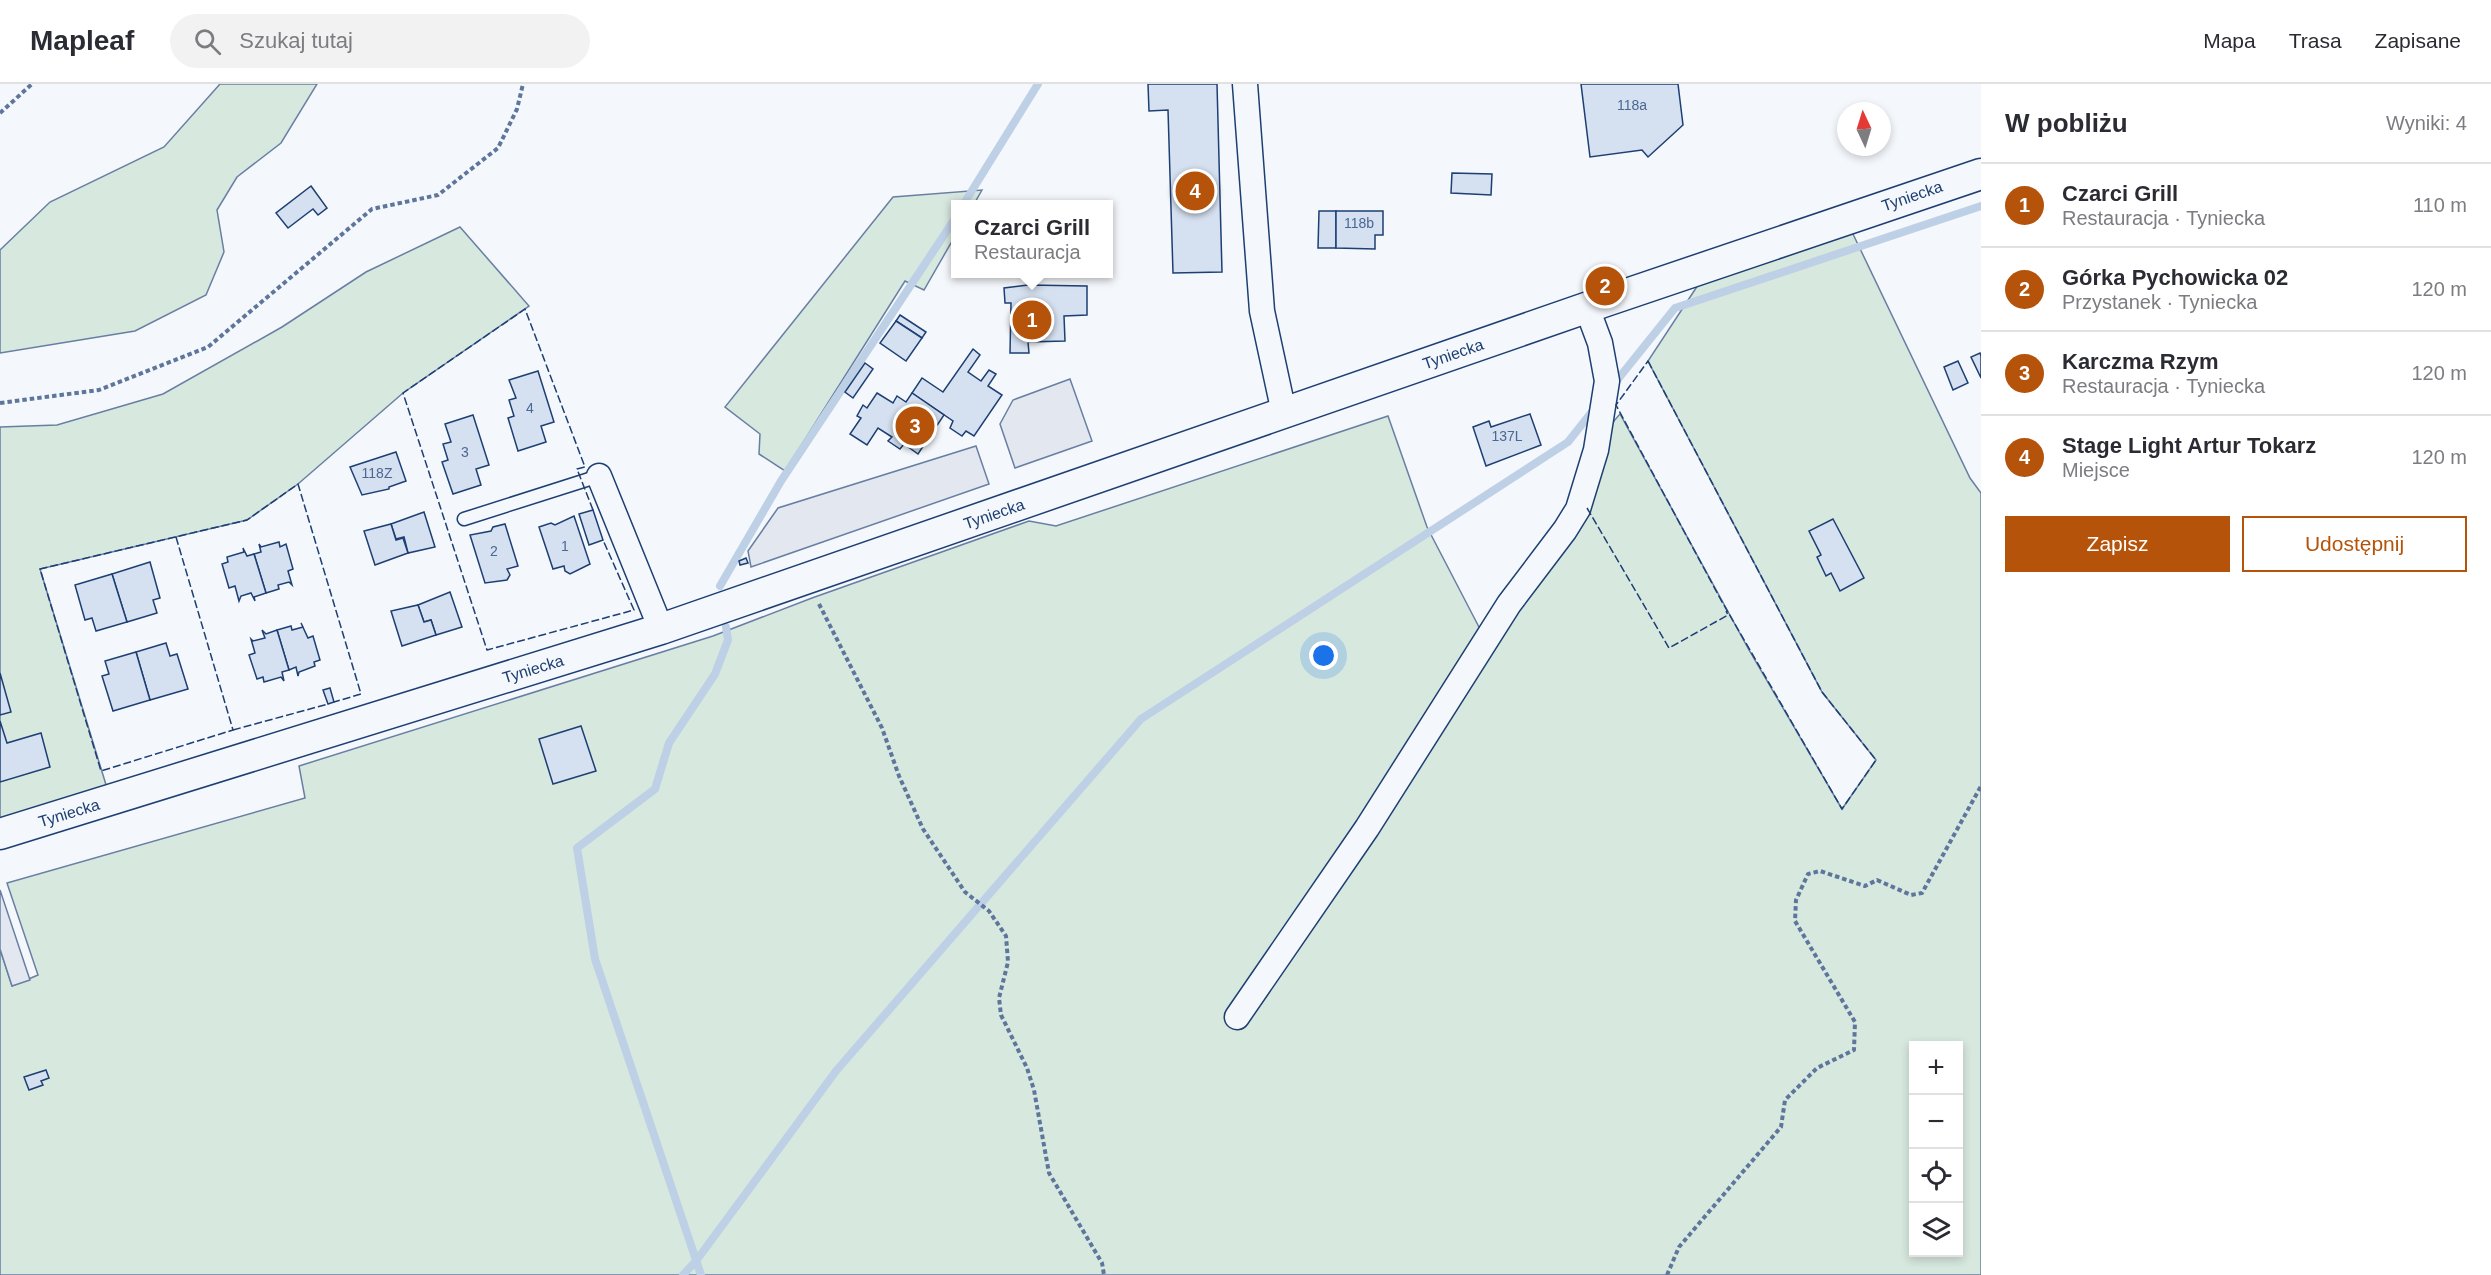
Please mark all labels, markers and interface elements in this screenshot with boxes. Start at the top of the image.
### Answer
search box [170,14,590,68]
text: Mapleaf [30,25,134,56]
icon: search [191,25,224,58]
text: Szukaj tutaj [239,28,353,53]
text: Mapa [2203,29,2256,52]
text: Trasa [2289,29,2342,52]
text: Zapisane [2375,29,2461,52]
house number: 118a [1617,97,1647,113]
north arrow [1837,102,1891,156]
text: W pobliżu [2005,108,2128,138]
text: Wyniki: 4 [2386,112,2467,134]
pin: 4 [1176,168,1214,214]
street label: Tyniecka [1879,178,1945,214]
text: Czarci Grill [2062,181,2178,206]
text: 1 [2019,194,2030,216]
text: 110 m [2413,194,2467,216]
popup [951,200,1113,278]
text: Restauracja · Tyniecka [2062,207,2265,229]
text: Czarci Grill [974,215,1090,240]
house number: 118b [1344,215,1374,231]
text: Restauracja [974,241,1081,263]
pin: 2 [1586,264,1624,308]
text: Górka Pychowicka 02 [2062,265,2288,290]
text: 2 [2019,278,2030,300]
text: 120 m [2411,278,2467,300]
text: Przystanek · Tyniecka [2062,291,2257,313]
pin: 1 [1012,298,1052,342]
street label: Tyniecka [1420,336,1486,372]
text: Karczma Rzym [2062,349,2219,374]
text: 3 [2019,362,2030,384]
text: 120 m [2411,362,2467,384]
text: Restauracja · Tyniecka [2062,375,2265,397]
house number: 4 [526,400,534,416]
pin: 3 [896,404,934,448]
house number: 137L [1491,428,1523,444]
text: Stage Light Artur Tokarz [2062,433,2316,458]
house number: 3 [461,444,469,460]
text: 4 [2019,446,2030,468]
text: 120 m [2411,446,2467,468]
text: Miejsce [2062,459,2130,481]
house number: 118Z [362,465,393,481]
street label: Tyniecka [961,496,1027,532]
button: Zapisz [2005,516,2230,572]
button: Udostępnij [2242,516,2467,572]
house number: 1 [561,538,569,554]
house number: 2 [490,543,498,559]
your location [1309,641,1338,670]
street label: Tyniecka [500,652,566,686]
street label: Tyniecka [36,796,102,830]
map controls [1909,1041,1963,1257]
button: + [1909,1041,1963,1095]
button: − [1909,1095,1963,1149]
button: locate [1909,1149,1963,1203]
button: layers [1909,1203,1963,1257]

